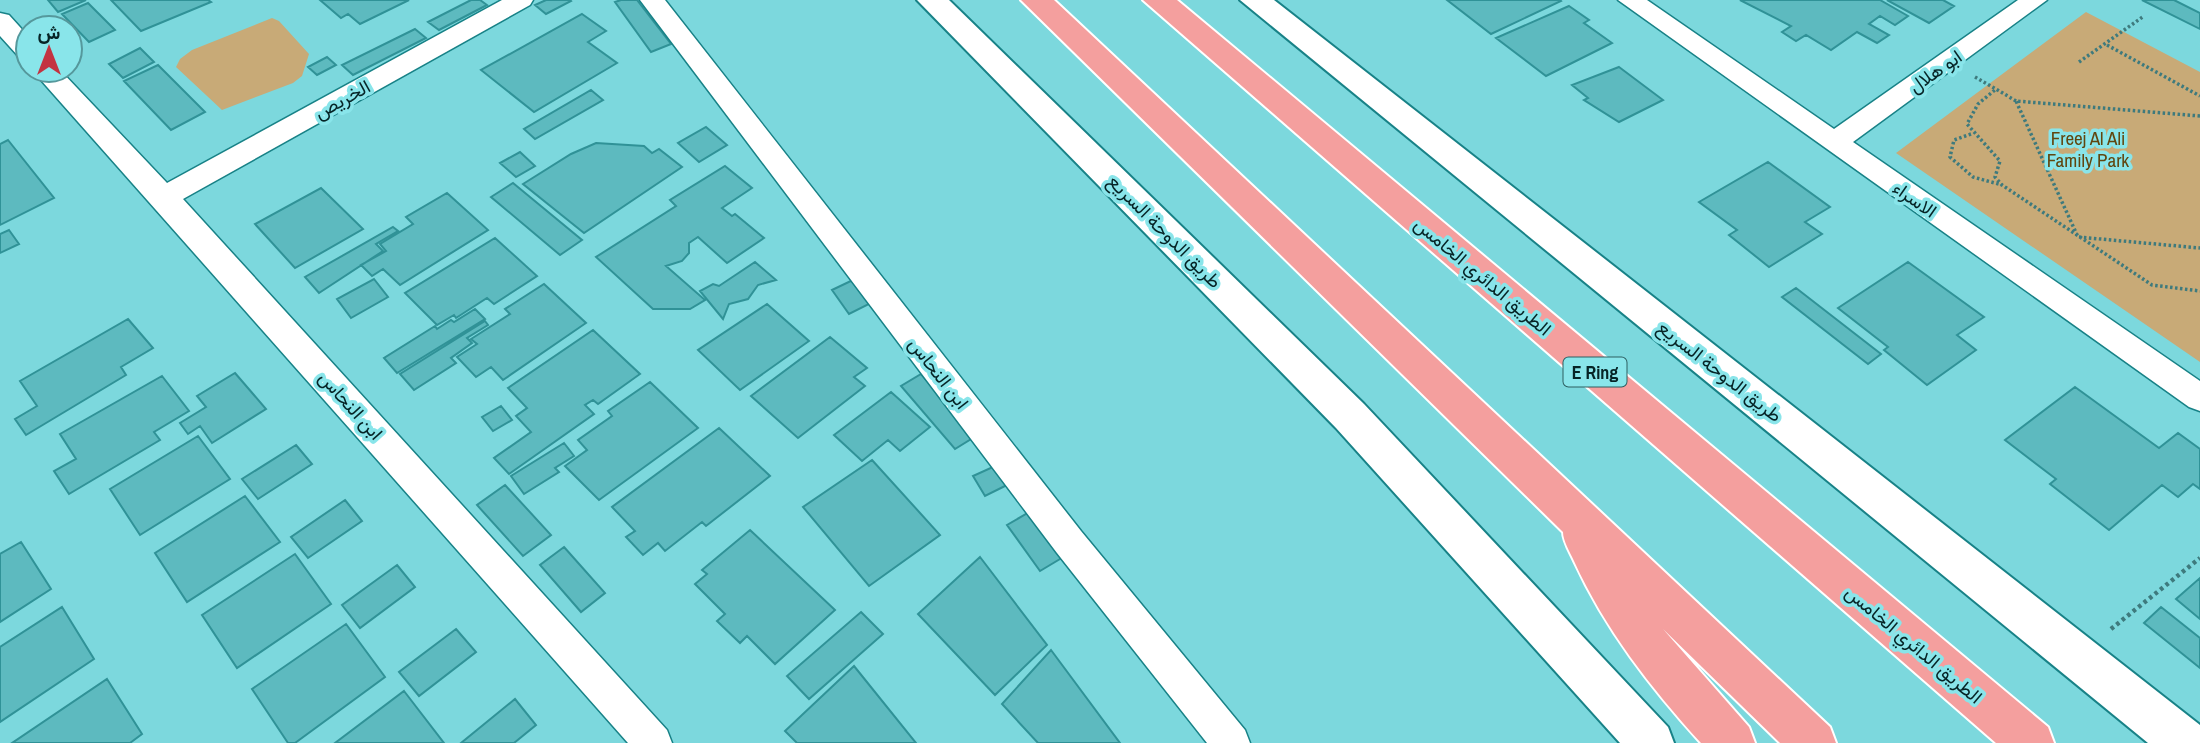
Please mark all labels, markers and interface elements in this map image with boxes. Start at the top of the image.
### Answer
north arrow [14,14,84,84]
text: ش [38,19,61,45]
street label: ابو هلال [1903,43,1967,99]
street label: الخريص [309,73,375,125]
park label: Freej Al Ali Family Park [2047,125,2129,173]
street label: طريق الدوحة السريع [1102,168,1228,294]
street label: الاسراء [1888,174,1942,224]
street label: الطريق الدائري الخامس [1407,211,1557,343]
street label: طريق الدوحة السريع [1652,314,1788,429]
street label: ابن النحاس [903,332,975,414]
road number: E Ring [1564,358,1626,386]
street label: ابن النحاس [313,365,389,445]
street label: الطريق الدائري الخامس [1838,579,1988,711]

